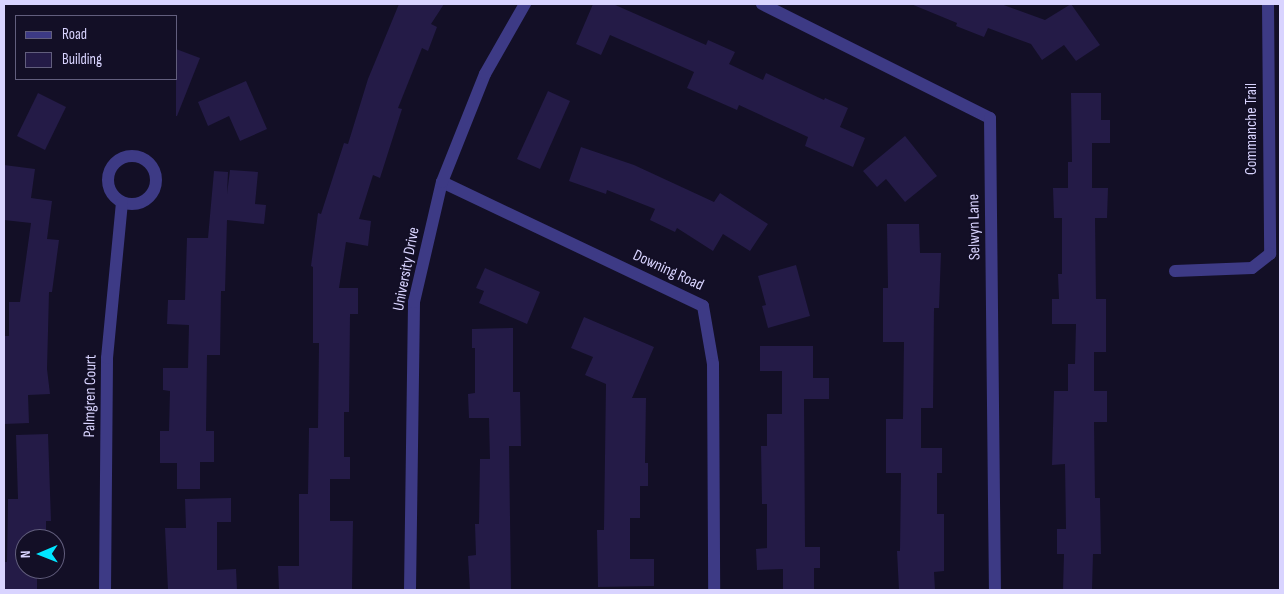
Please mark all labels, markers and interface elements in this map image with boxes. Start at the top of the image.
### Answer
legend [15,15,178,80]
text: Road [62,25,87,44]
text: Building [62,50,102,69]
street label: Commanche Trail [1242,83,1262,175]
street label: Selwyn Lane [965,194,985,260]
street label: University Drive [389,226,425,312]
street label: Downing Road [630,246,706,296]
street label: Palmgren Court [81,354,101,438]
north arrow [15,529,65,579]
text: N [17,550,34,558]

